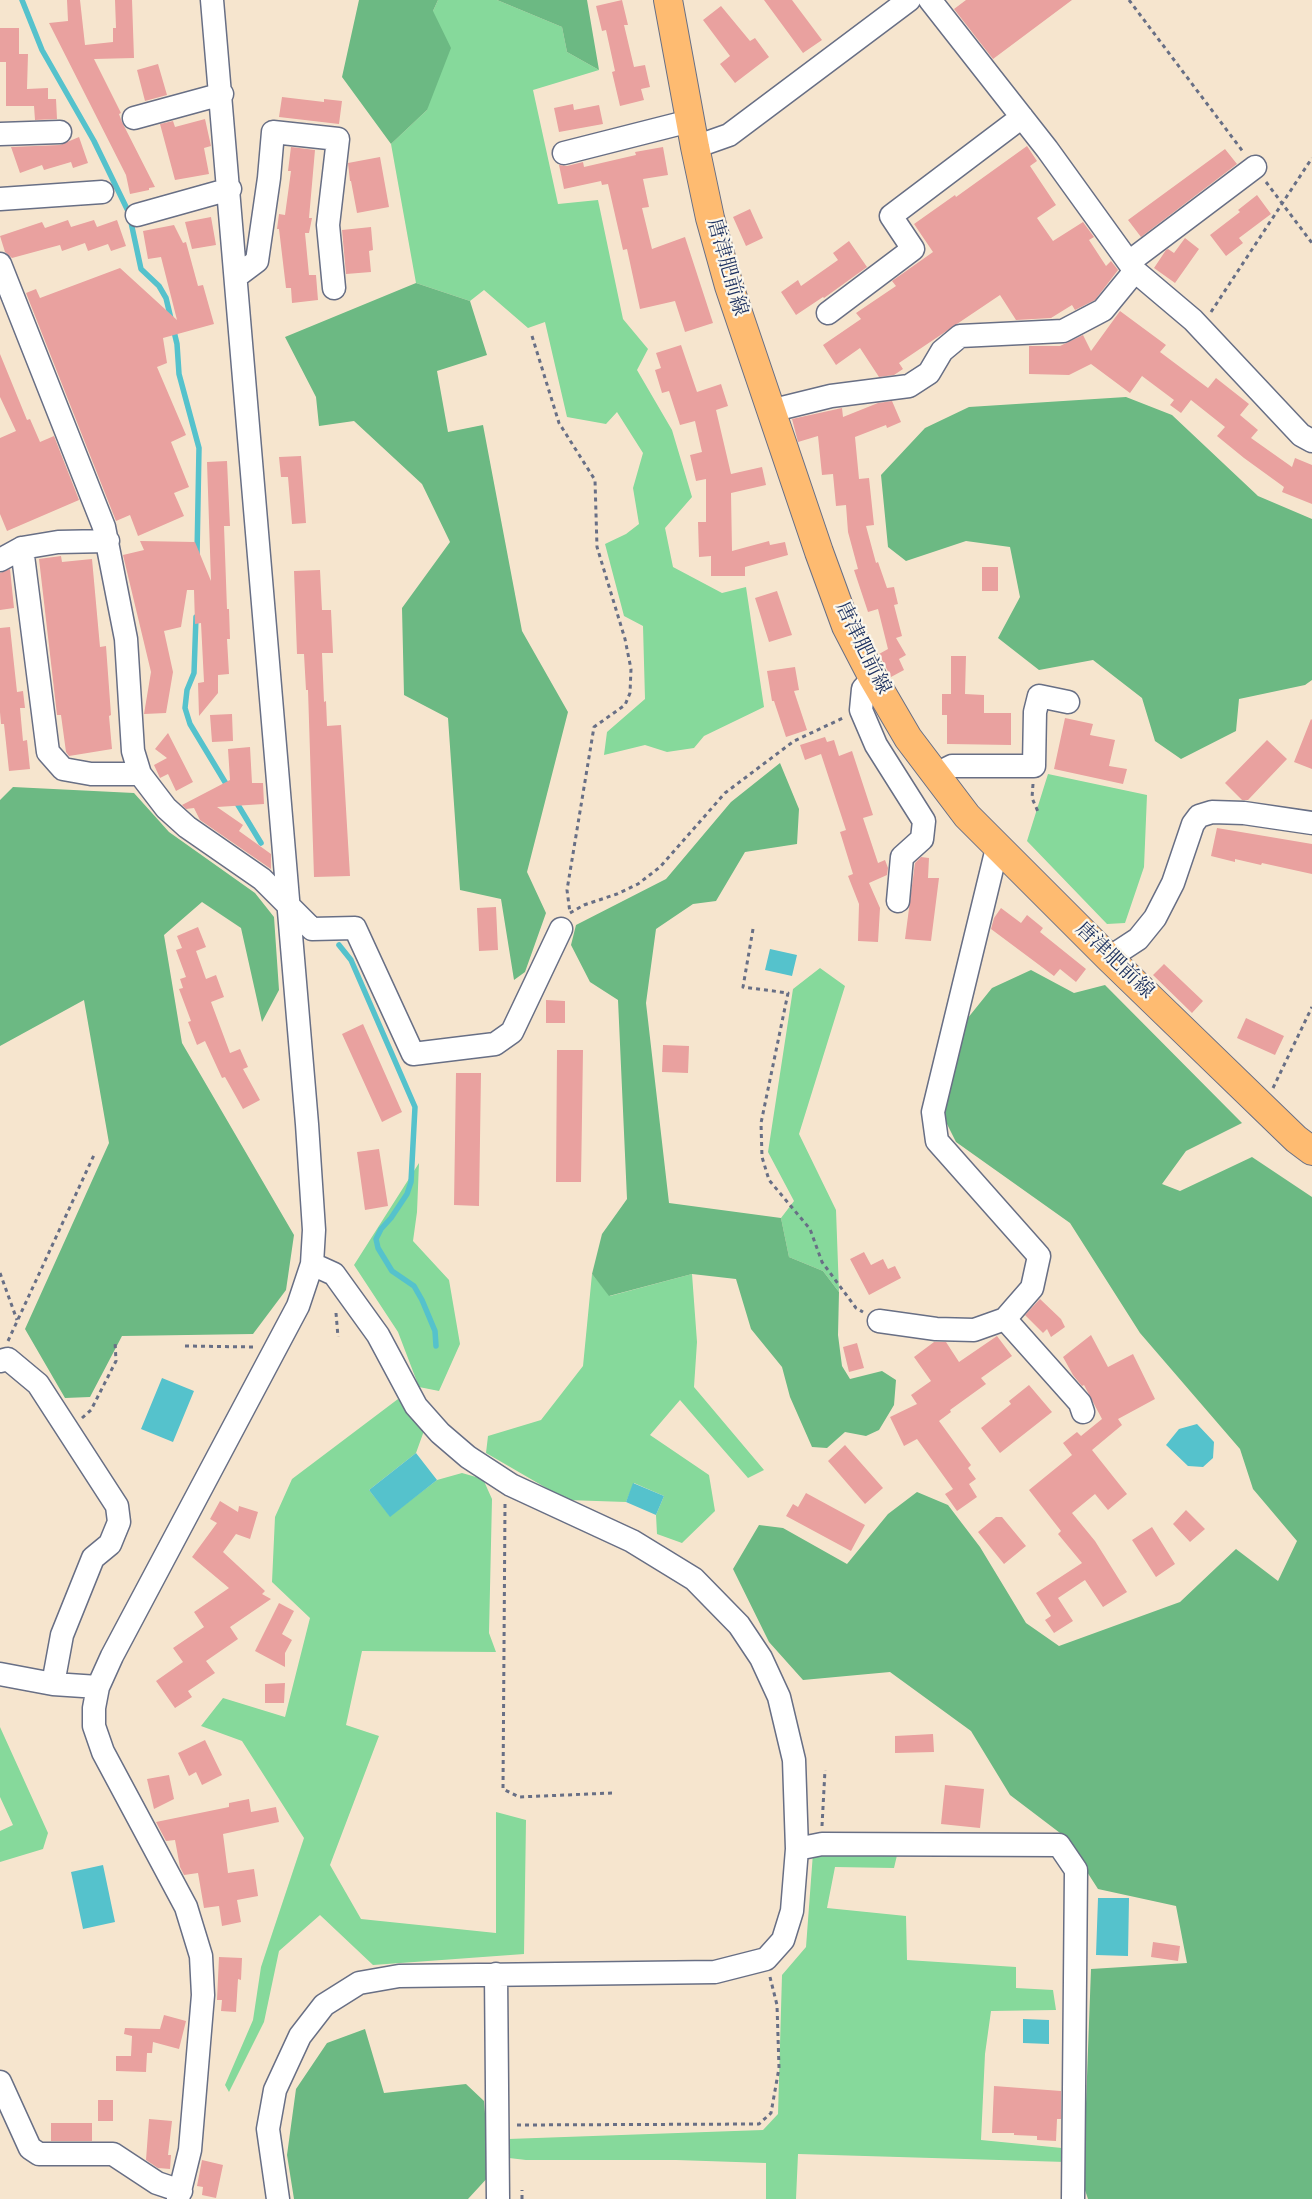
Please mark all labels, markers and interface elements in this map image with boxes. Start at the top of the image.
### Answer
street label: 唐津肥前線 [700,217,750,319]
street label: 唐津肥前線 [828,599,894,699]
street label: 唐津肥前線 [1069,919,1157,1005]

